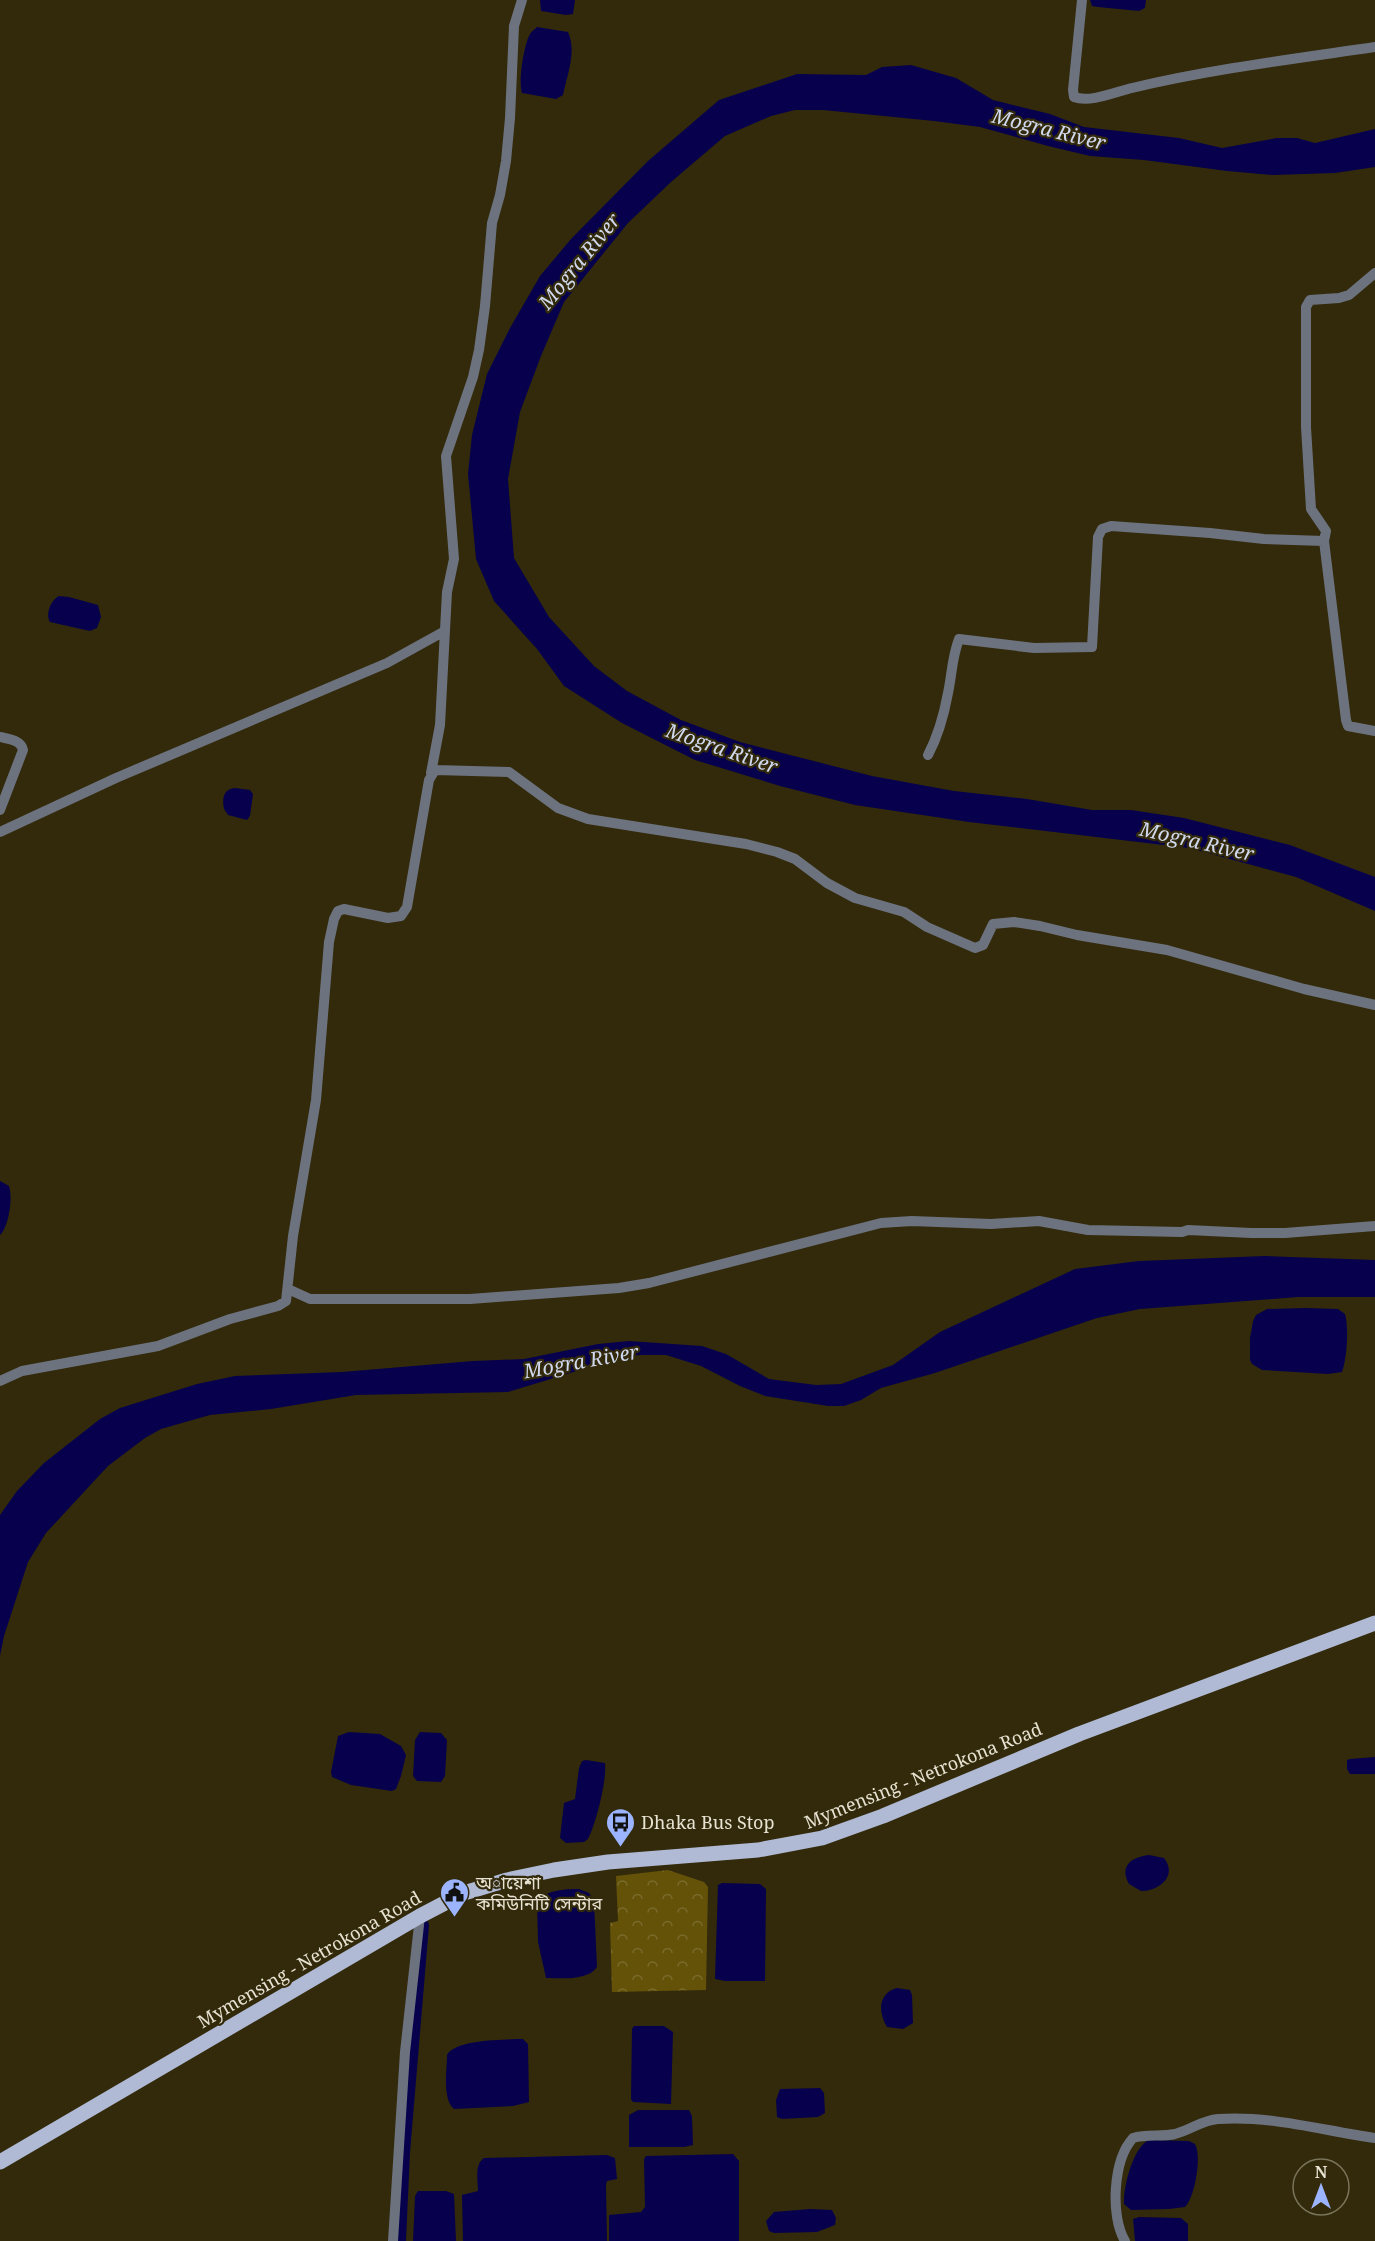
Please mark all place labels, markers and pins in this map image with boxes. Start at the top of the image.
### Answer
bus stop icon: Dhaka Bus Stop [604,1806,636,1848]
place label: Dhaka Bus Stop [641,1810,775,1834]
place label: অায়েশা কমিউনিটি সেন্টার [475,1870,603,1915]
public building icon: অায়েশা কমিউনিটি সেন্টার [439,1876,471,1918]

